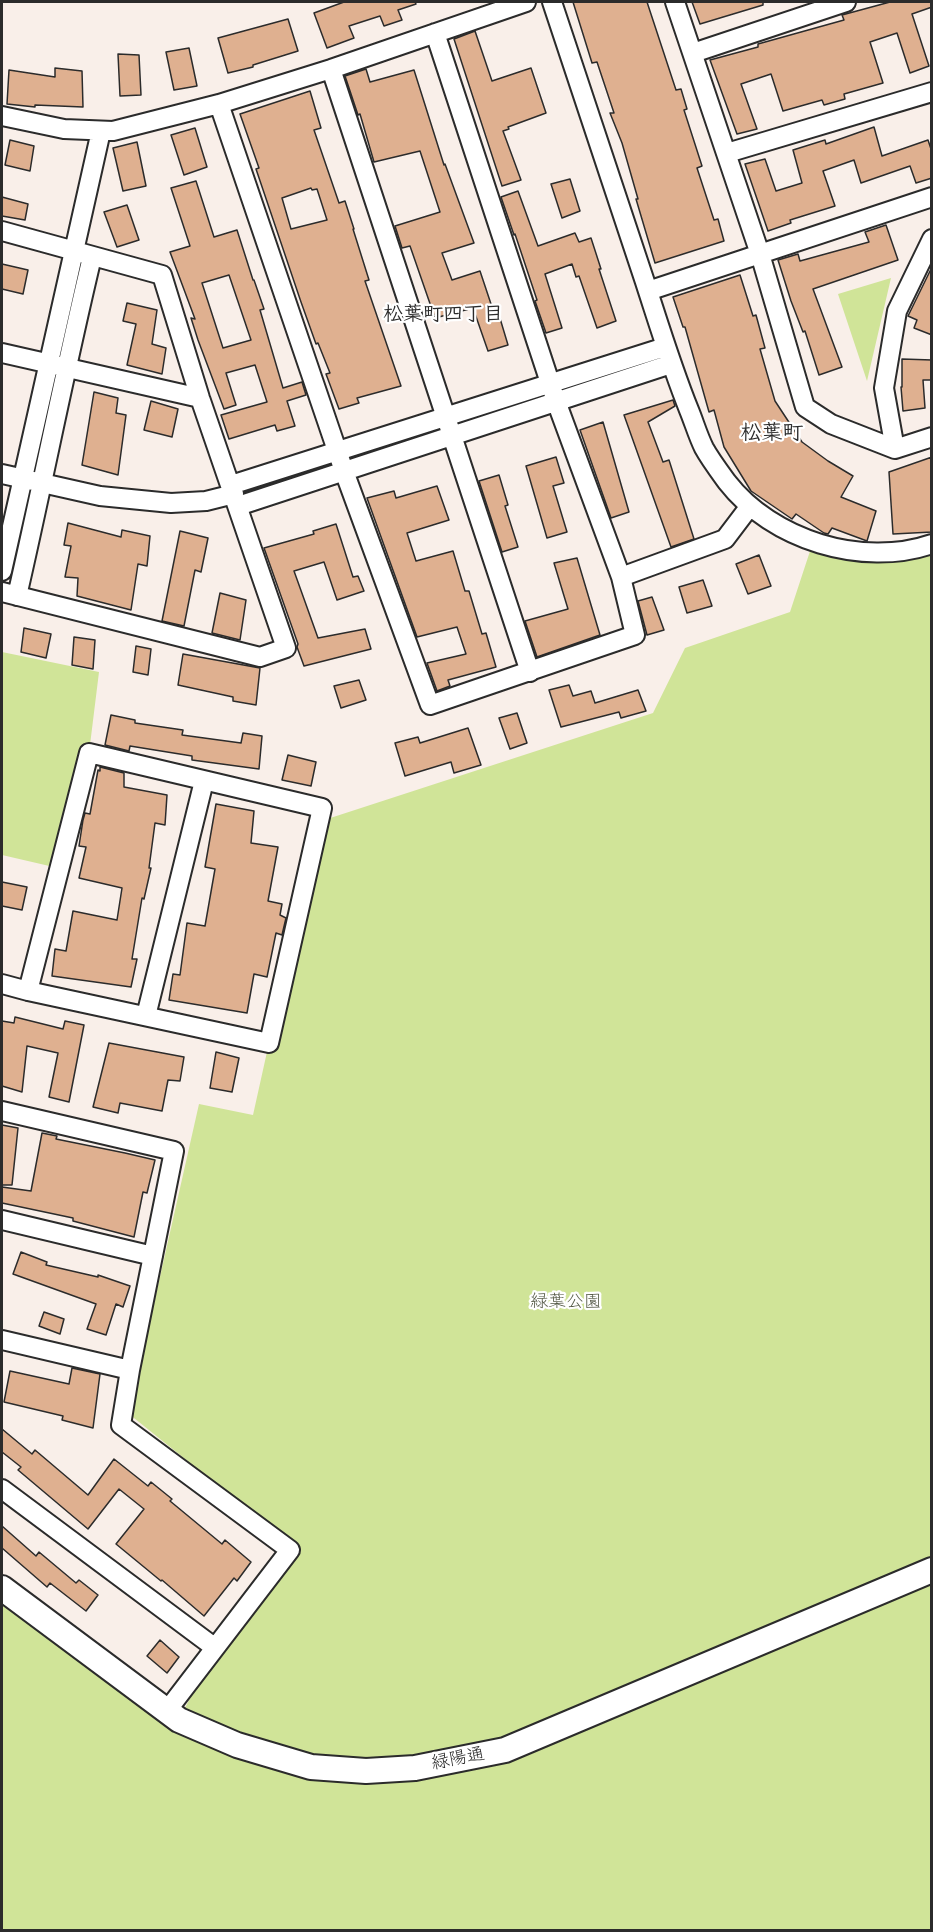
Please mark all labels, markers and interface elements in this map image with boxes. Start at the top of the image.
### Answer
district label: 松葉町四丁目 [383,303,503,327]
district label: 松葉町 [741,421,803,447]
park label: 緑葉公園 [530,1291,602,1313]
street label: 緑陽通 [429,1743,487,1775]

